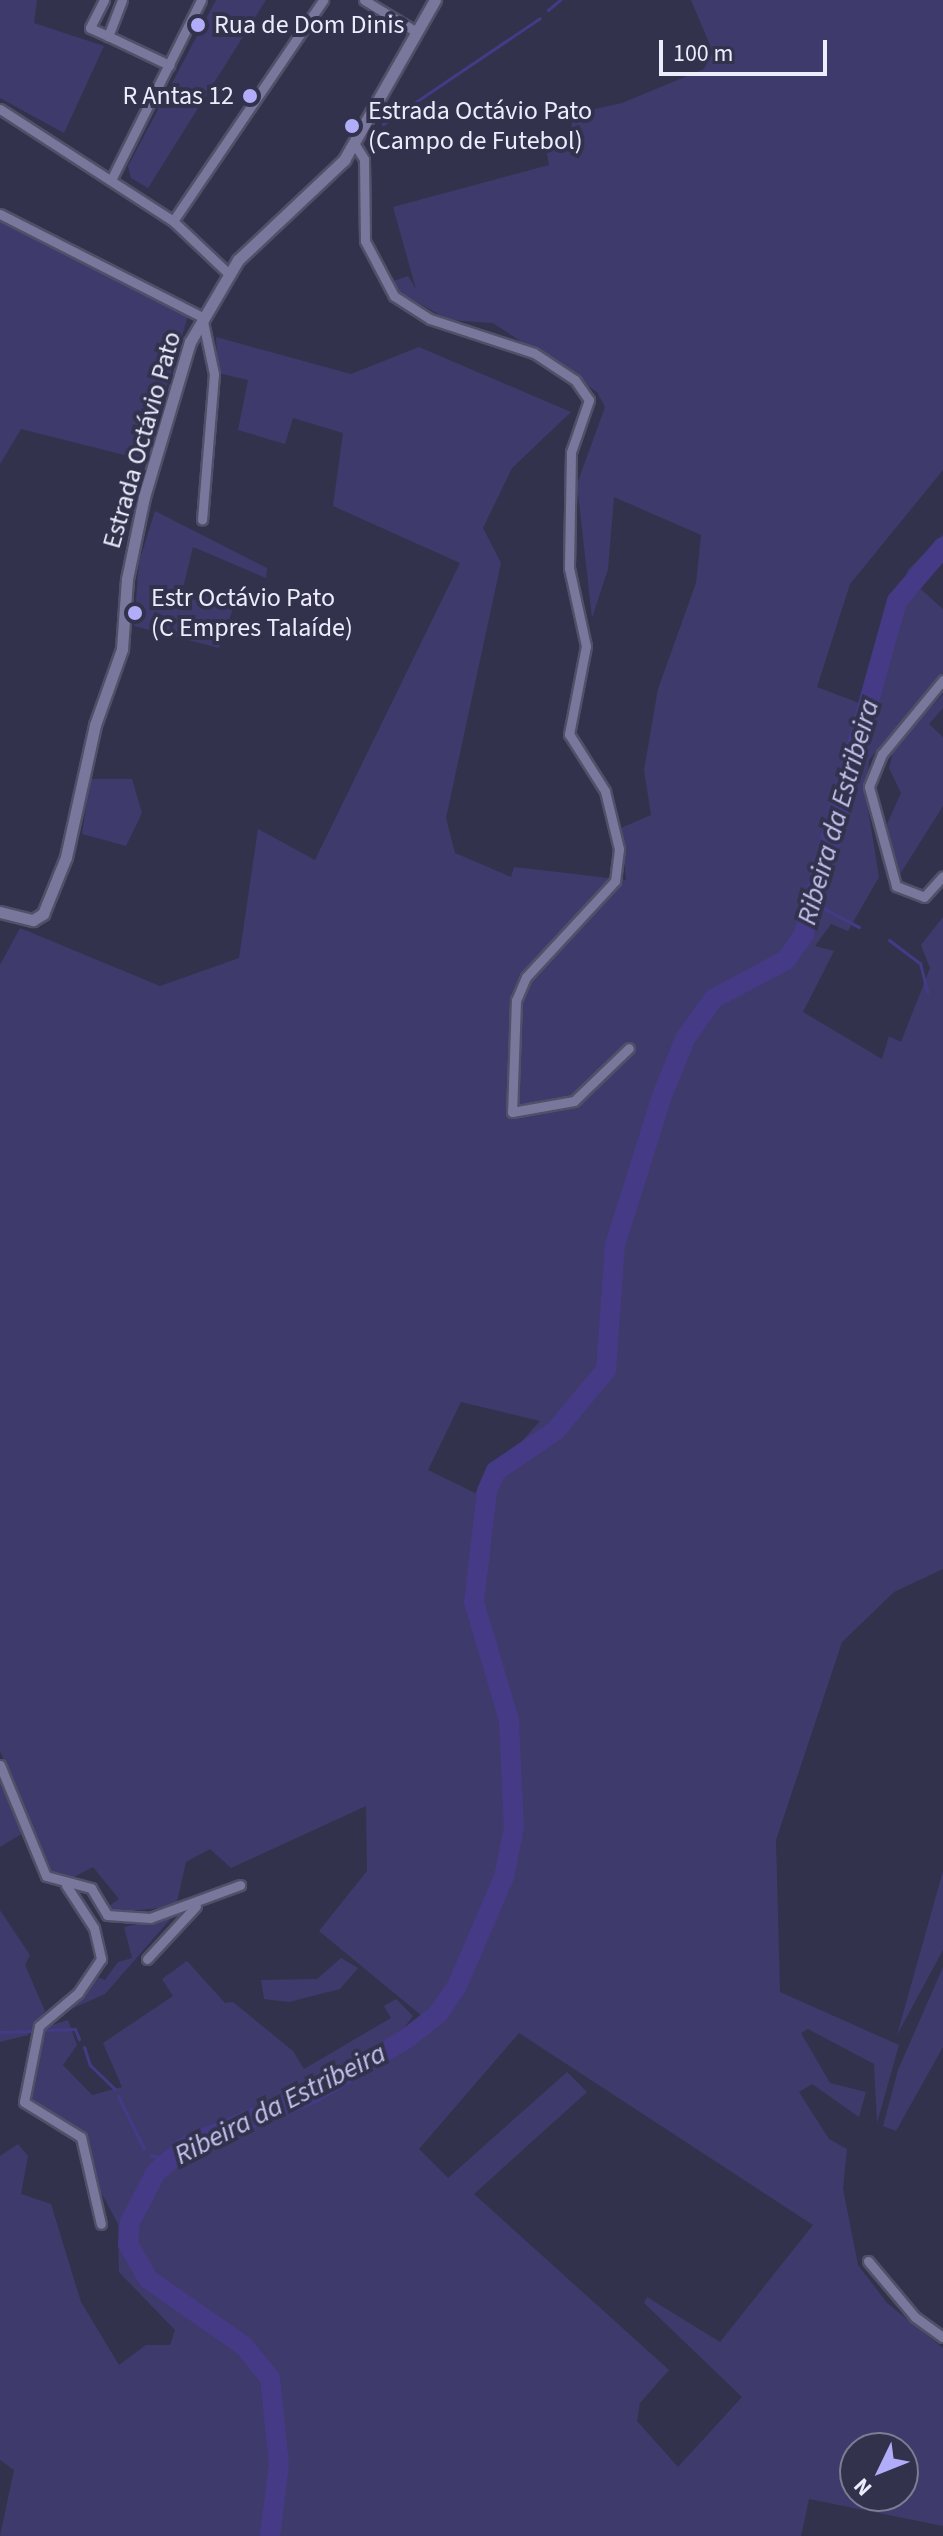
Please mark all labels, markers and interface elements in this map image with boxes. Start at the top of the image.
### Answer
place label: Rua de Dom Dinis [214,9,405,41]
marker: Rua de Dom Dinis [189,16,207,34]
scale bar [663,24,831,74]
text: 100 m [673,36,733,71]
place label: R Antas 12 [122,80,234,112]
marker: R Antas 12 [241,87,259,105]
place label: Estrada Octávio Pato (Campo de Futebol) [368,95,592,156]
marker: Estrada Octávio Pato (Campo de Futebol) [343,117,361,135]
street label: Estrada Octávio Pato [96,328,188,552]
place label: Estr Octávio Pato (C Empres Talaíde) [151,582,353,644]
marker: Estr Octávio Pato (C Empres Talaíde) [126,604,144,622]
water label: Ribeira da Estribeira [790,696,886,928]
water label: Ribeira da Estribeira [169,2036,391,2172]
north arrow [839,2432,919,2512]
text: N [846,2471,880,2503]

